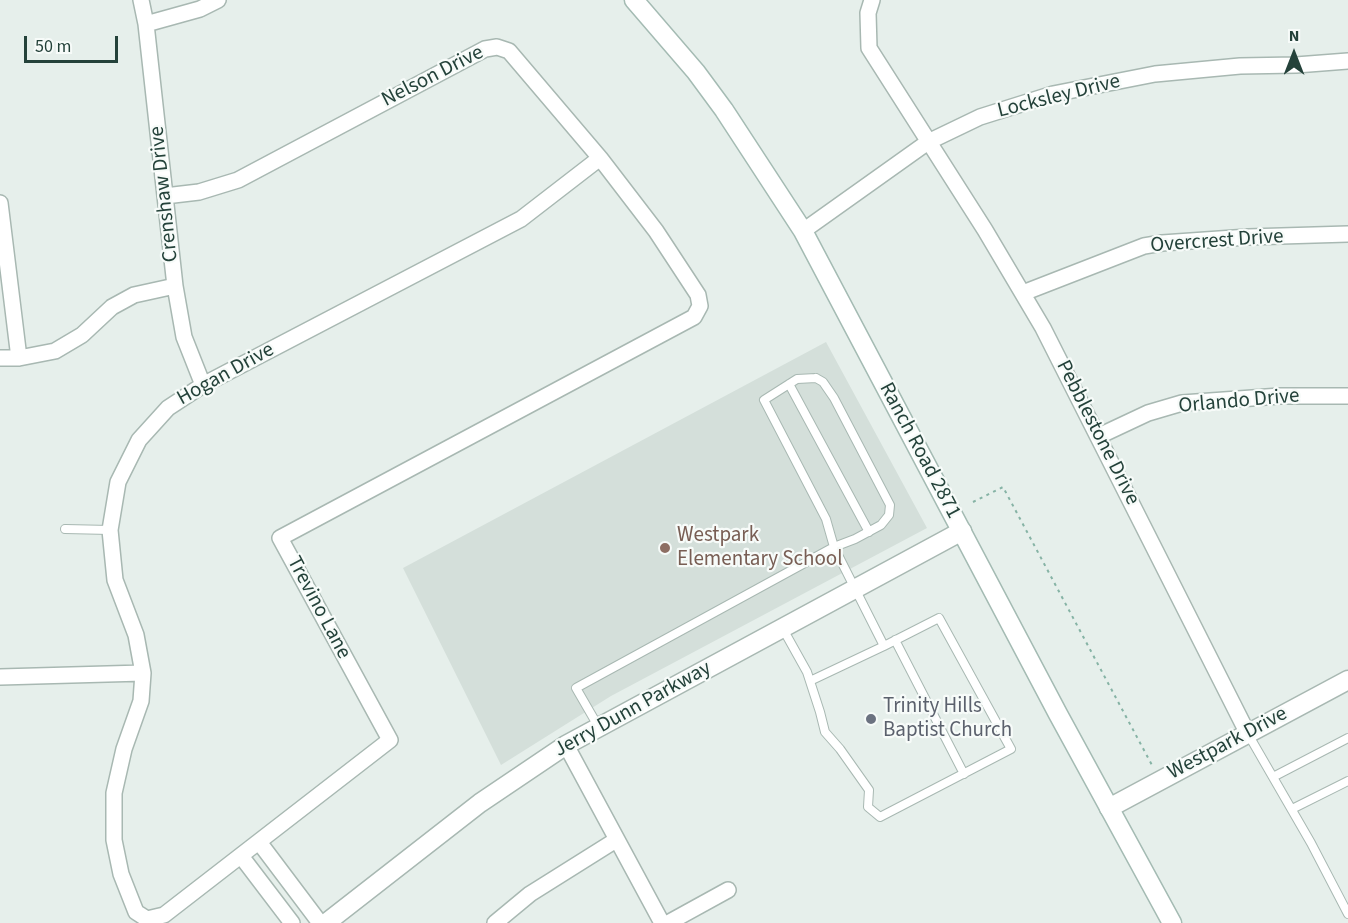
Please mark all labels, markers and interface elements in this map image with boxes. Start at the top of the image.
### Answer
scale bar [27,24,122,62]
north arrow [1264,24,1324,84]
text: N [1289,25,1299,47]
text: 50 m [35,34,71,59]
street label: Nelson Drive [378,41,488,113]
street label: Locksley Drive [995,70,1123,124]
street label: Crenshaw Drive [145,125,185,263]
street label: Overcrest Drive [1150,225,1284,259]
street label: Hogan Drive [173,338,279,412]
street label: Pebblestone Drive [1050,356,1144,510]
street label: Ranch Road 2871 [873,379,965,523]
street label: Orlando Drive [1177,384,1301,420]
place label: Westpark Elementary School [677,523,843,573]
marker: Westpark Elementary School [658,541,672,555]
street label: Trevino Lane [280,552,356,664]
street label: Jerry Dunn Parkway [550,656,716,764]
place label: Trinity Hills Baptist Church [883,694,1012,744]
street label: Westpark Drive [1164,702,1292,786]
marker: Trinity Hills Baptist Church [864,712,878,726]

